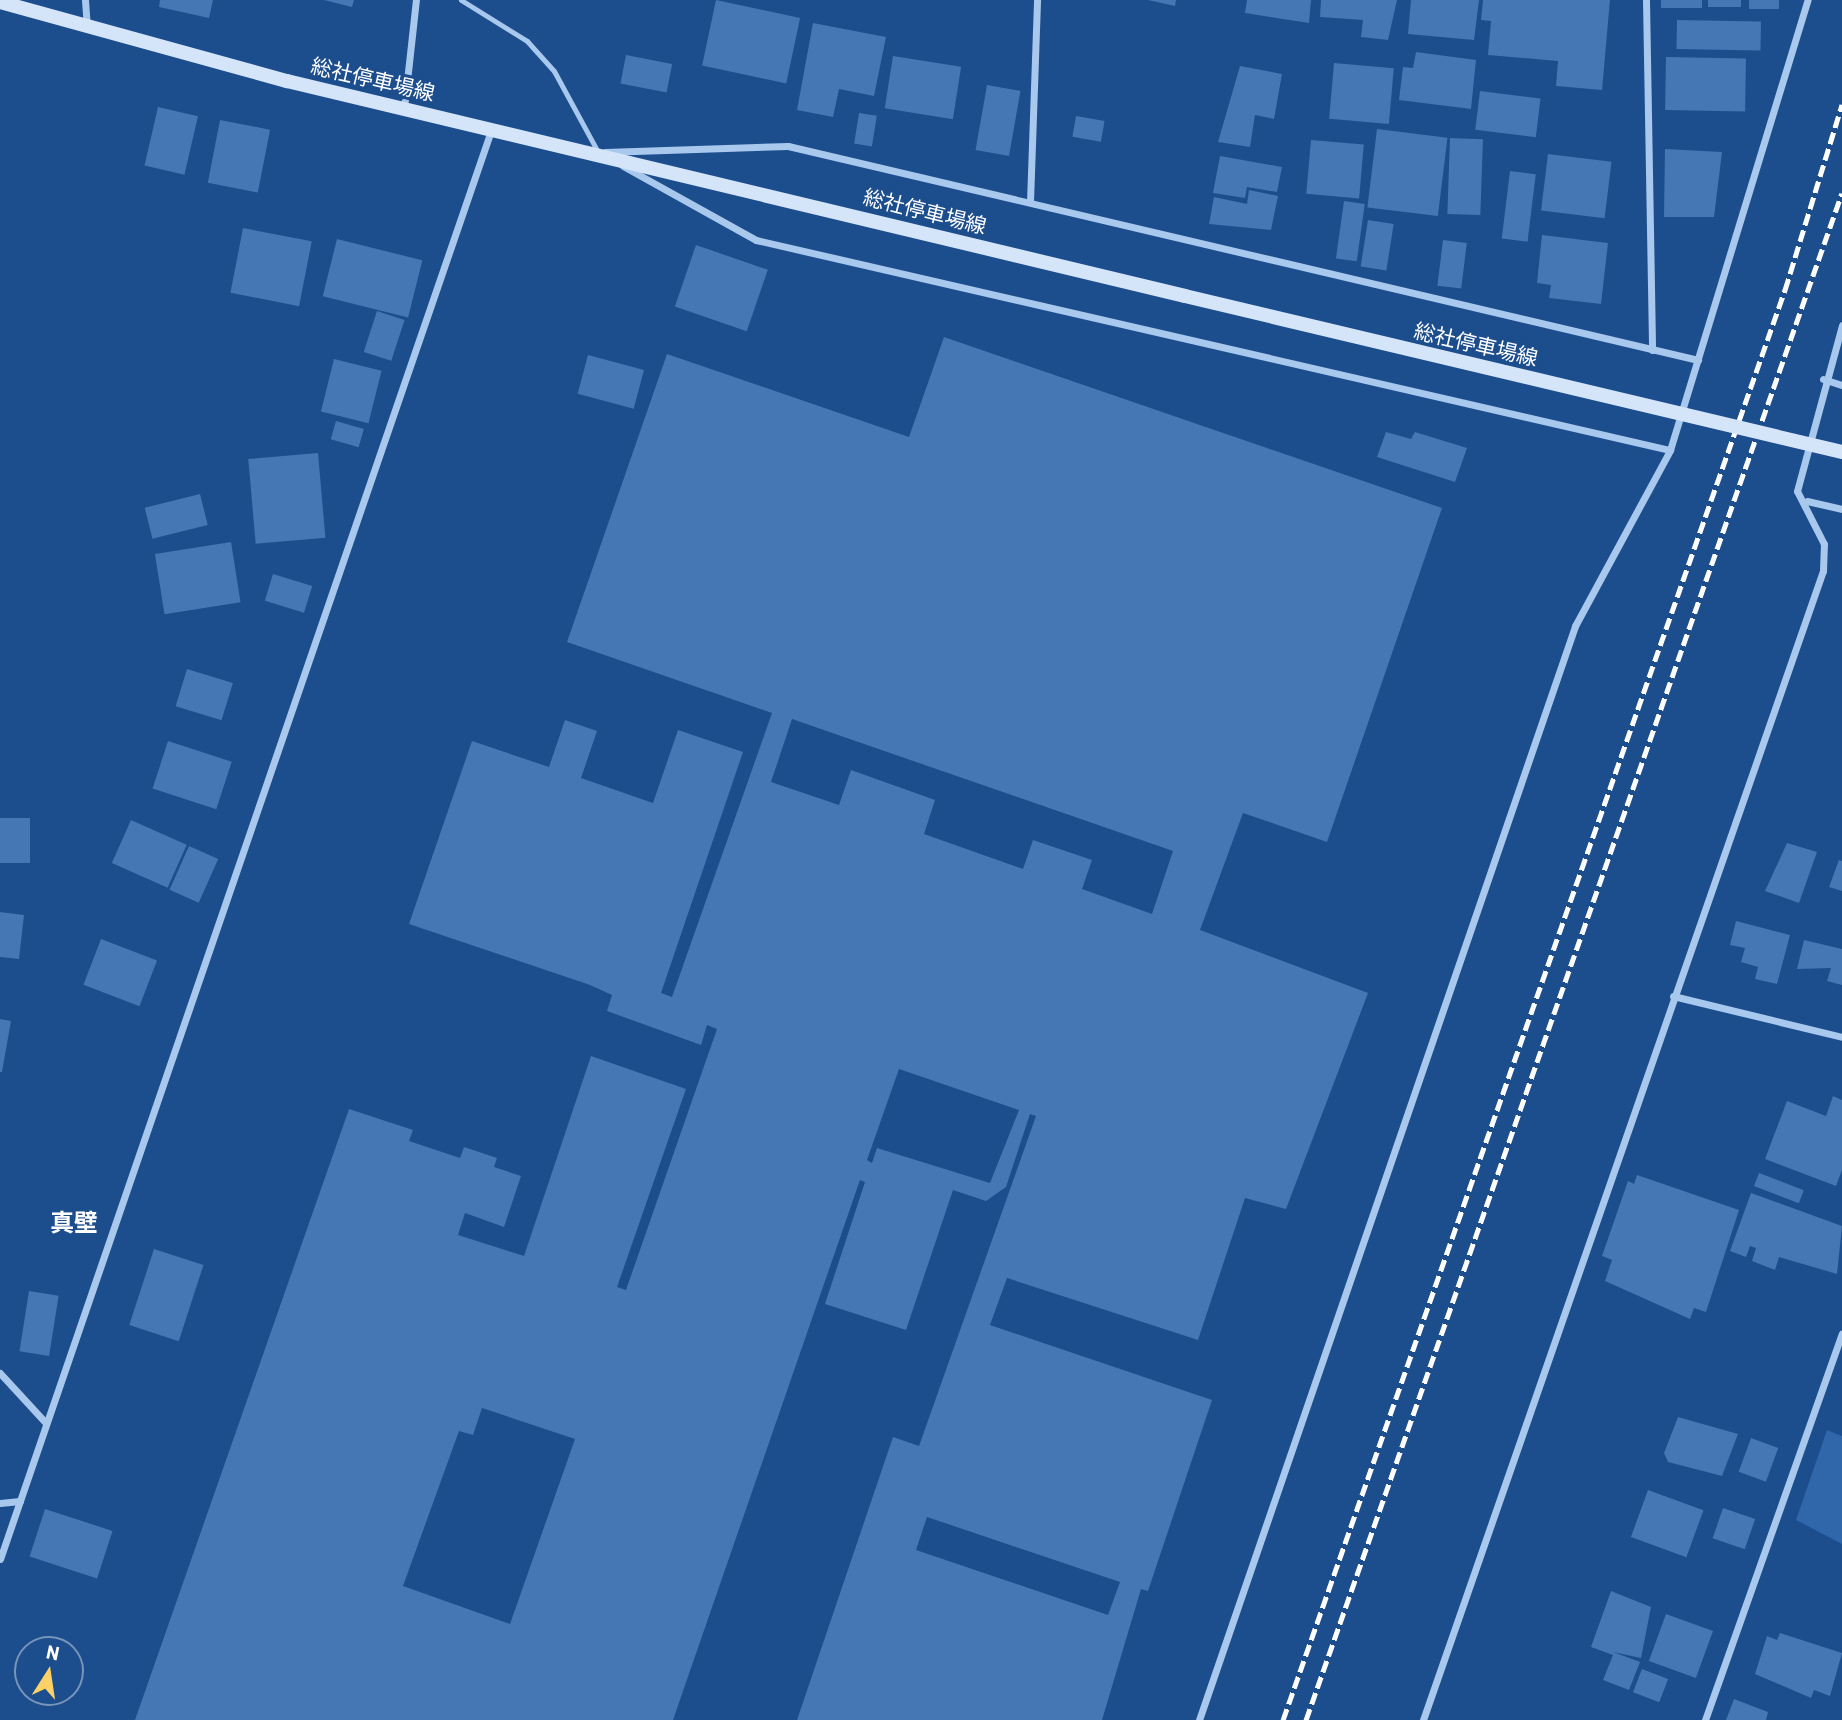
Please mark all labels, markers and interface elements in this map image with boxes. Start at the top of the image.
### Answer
street label: 総社停車場線 [309,53,437,105]
street label: 総社停車場線 [861,184,989,238]
street label: 総社停車場線 [1412,318,1540,370]
district label: 真壁 [50,1208,98,1236]
north arrow [14,1636,84,1706]
text: N [44,1639,62,1664]

